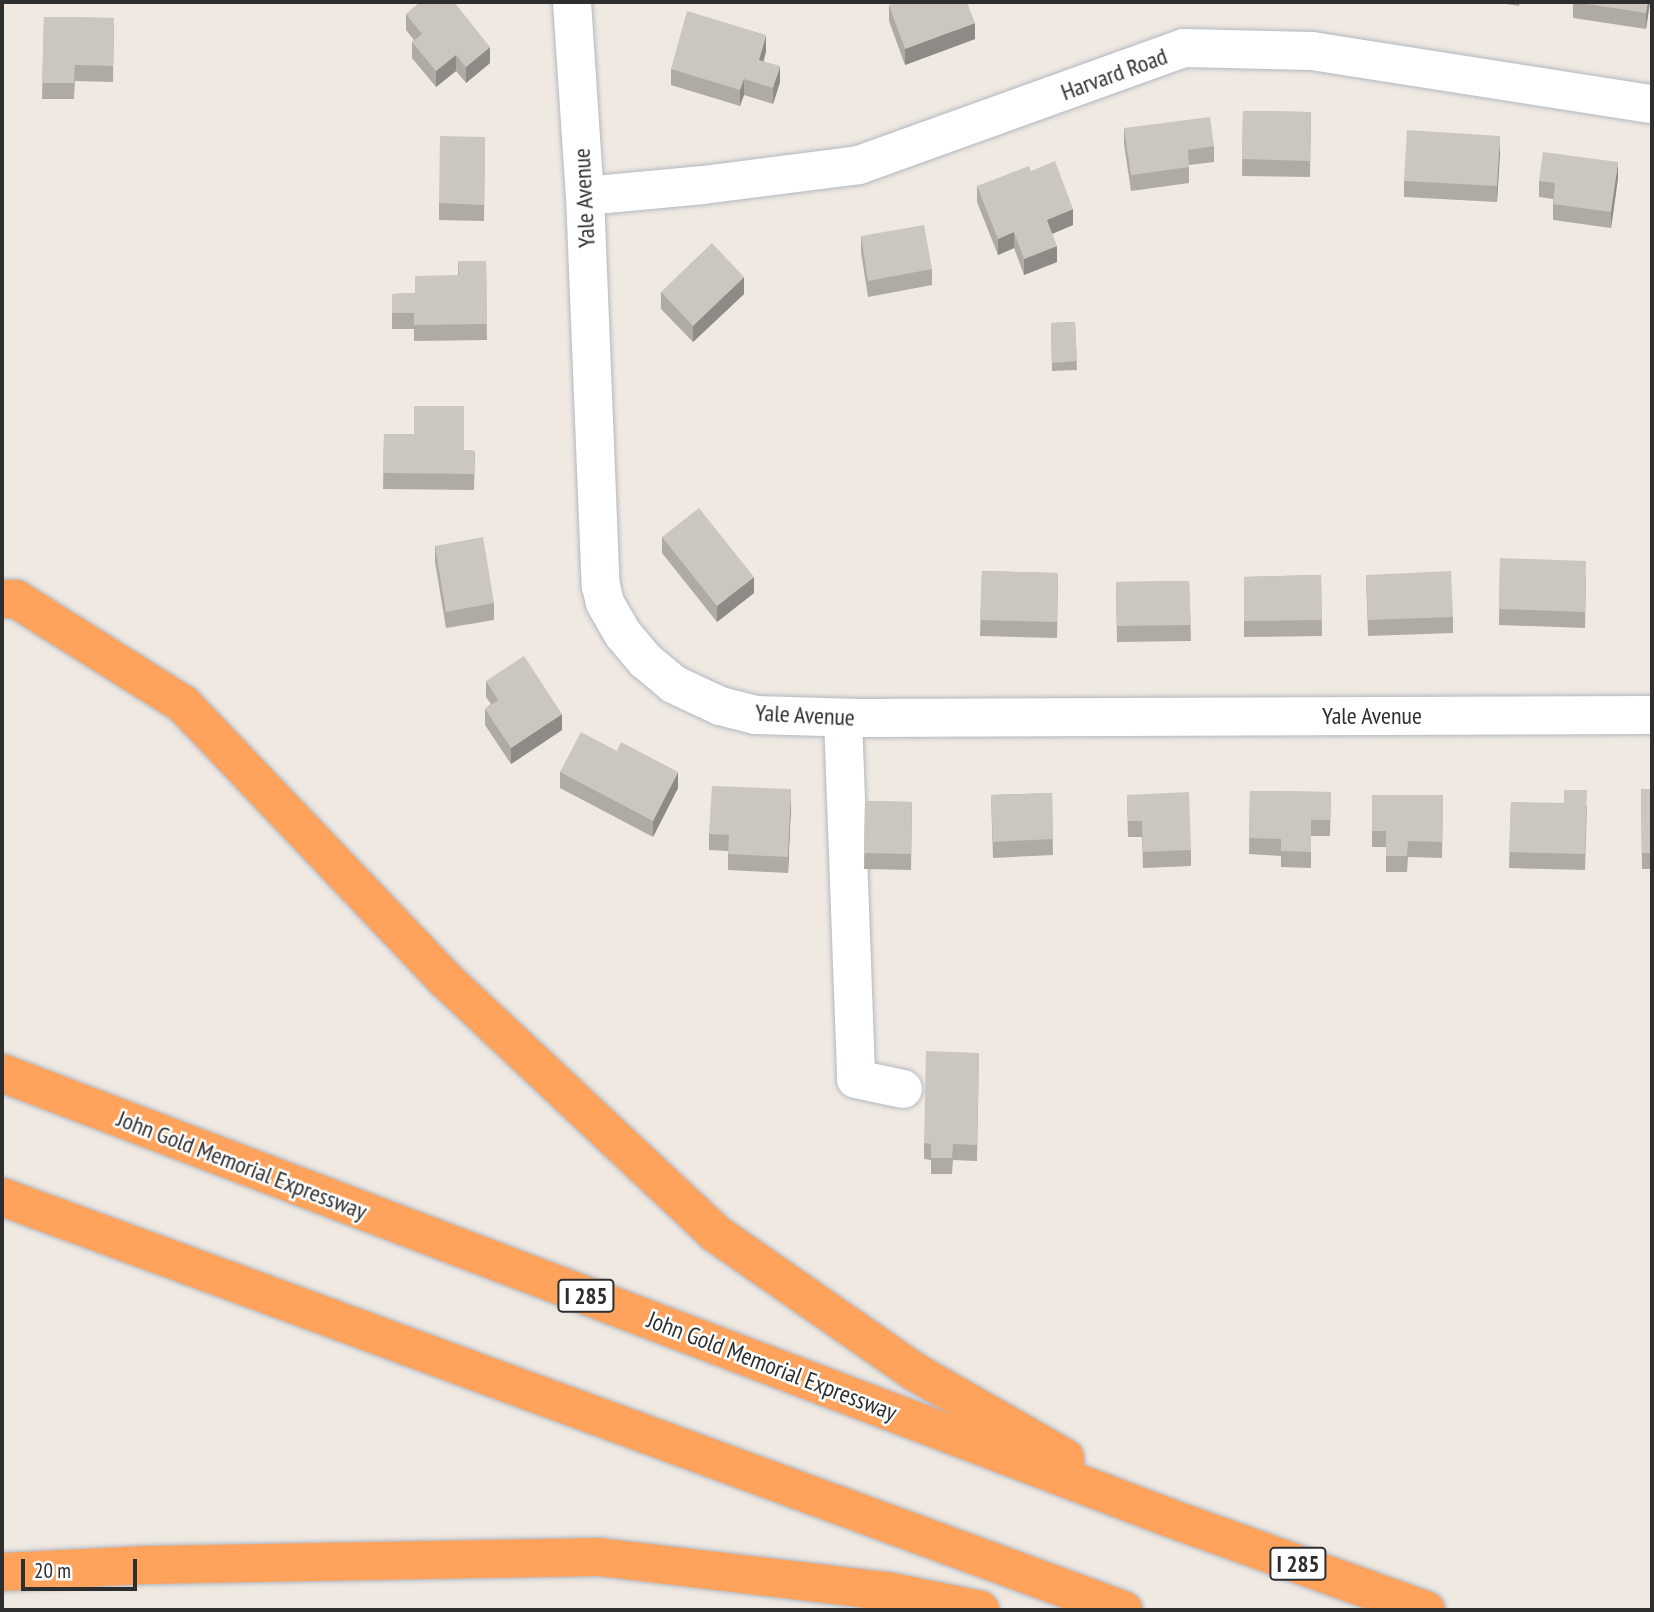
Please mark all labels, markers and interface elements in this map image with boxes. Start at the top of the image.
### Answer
street label: Harvard Road [1057,41,1171,107]
street label: Yale Avenue [567,147,601,249]
street label: Yale Avenue [754,698,856,732]
street label: Yale Avenue [1322,702,1422,730]
street label: John Gold Memorial Expressway [113,1104,371,1226]
road number: I 285 [556,1276,616,1316]
street label: John Gold Memorial Expressway [643,1305,901,1427]
road number: I 285 [1268,1544,1328,1583]
scale bar [24,1546,140,1590]
text: 20 m [34,1557,71,1584]

